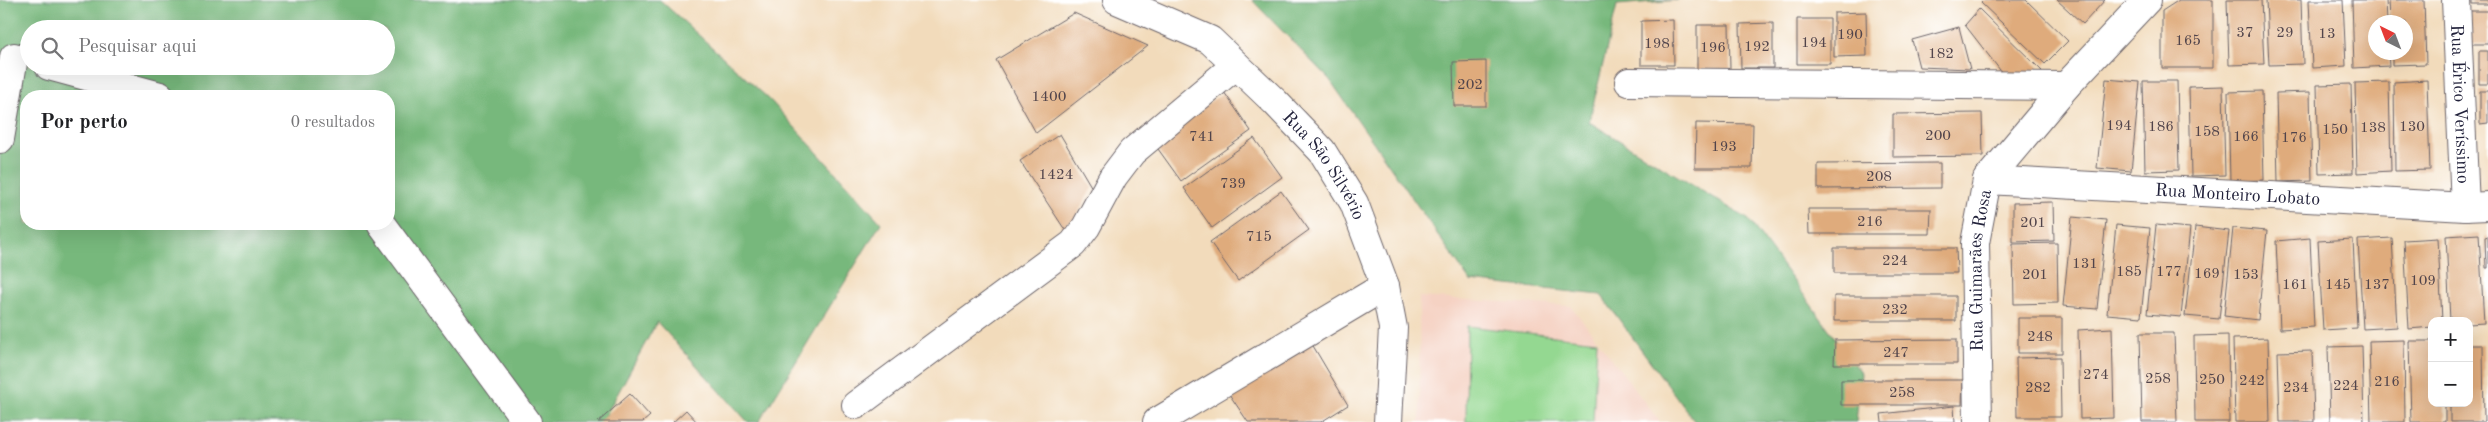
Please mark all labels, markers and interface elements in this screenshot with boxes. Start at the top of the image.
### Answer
north arrow [2368,15,2413,60]
search box [20,20,395,75]
street label: Rua Érico Veríssimo [2447,24,2472,184]
house number: 37 [2236,26,2254,41]
house number: 29 [2276,26,2294,41]
house number: 13 [2318,27,2336,42]
house number: 190 [1837,28,1863,43]
icon: search [38,34,66,62]
house number: 165 [2175,34,2201,49]
house number: 194 [1801,36,1827,51]
house number: 198 [1644,37,1670,52]
text: Pesquisar aqui [78,38,197,57]
house number: 192 [1744,40,1770,55]
house number: 196 [1700,41,1726,56]
house number: 182 [1928,47,1954,62]
house number: 202 [1457,78,1483,93]
house number: 1400 [1032,90,1066,105]
street label: Rua São Silvério [1279,108,1367,222]
text: Por perto [40,112,128,133]
text: 0 resultados [291,115,375,131]
house number: 194 [2106,119,2132,134]
house number: 186 [2148,120,2174,135]
house number: 130 [2399,120,2425,135]
house number: 138 [2360,121,2386,136]
house number: 150 [2322,123,2348,138]
house number: 158 [2194,125,2220,140]
house number: 200 [1925,129,1951,144]
house number: 741 [1189,130,1215,145]
house number: 166 [2233,130,2259,145]
house number: 176 [2281,131,2307,146]
house number: 193 [1711,140,1737,155]
house number: 1424 [1039,168,1073,183]
house number: 208 [1866,170,1892,185]
house number: 739 [1220,177,1246,192]
street label: Rua Monteiro Lobato [2154,182,2321,209]
street label: Rua Guimarães Rosa [1967,188,1995,352]
house number: 216 [1857,215,1883,230]
house number: 201 [2020,216,2046,231]
house number: 715 [1246,230,1272,245]
house number: 224 [1882,254,1908,269]
house number: 131 [2072,257,2098,272]
house number: 185 [2116,265,2142,280]
house number: 177 [2156,265,2182,280]
house number: 169 [2194,267,2220,282]
house number: 201 [2022,268,2048,283]
house number: 153 [2233,268,2259,283]
house number: 109 [2410,274,2436,289]
house number: 161 [2282,278,2308,293]
house number: 145 [2325,278,2351,293]
house number: 137 [2364,278,2390,293]
house number: 232 [1882,303,1908,318]
map controls [2428,317,2473,407]
button: + [2428,317,2473,362]
house number: 248 [2027,330,2053,345]
house number: 247 [1883,346,1909,361]
button: − [2428,362,2473,407]
house number: 274 [2083,368,2109,383]
house number: 258 [2145,372,2171,387]
house number: 250 [2199,373,2225,388]
house number: 242 [2239,374,2265,389]
house number: 216 [2374,375,2400,390]
house number: 224 [2333,379,2359,394]
house number: 282 [2025,381,2051,396]
house number: 234 [2283,381,2309,396]
house number: 258 [1889,386,1915,401]

